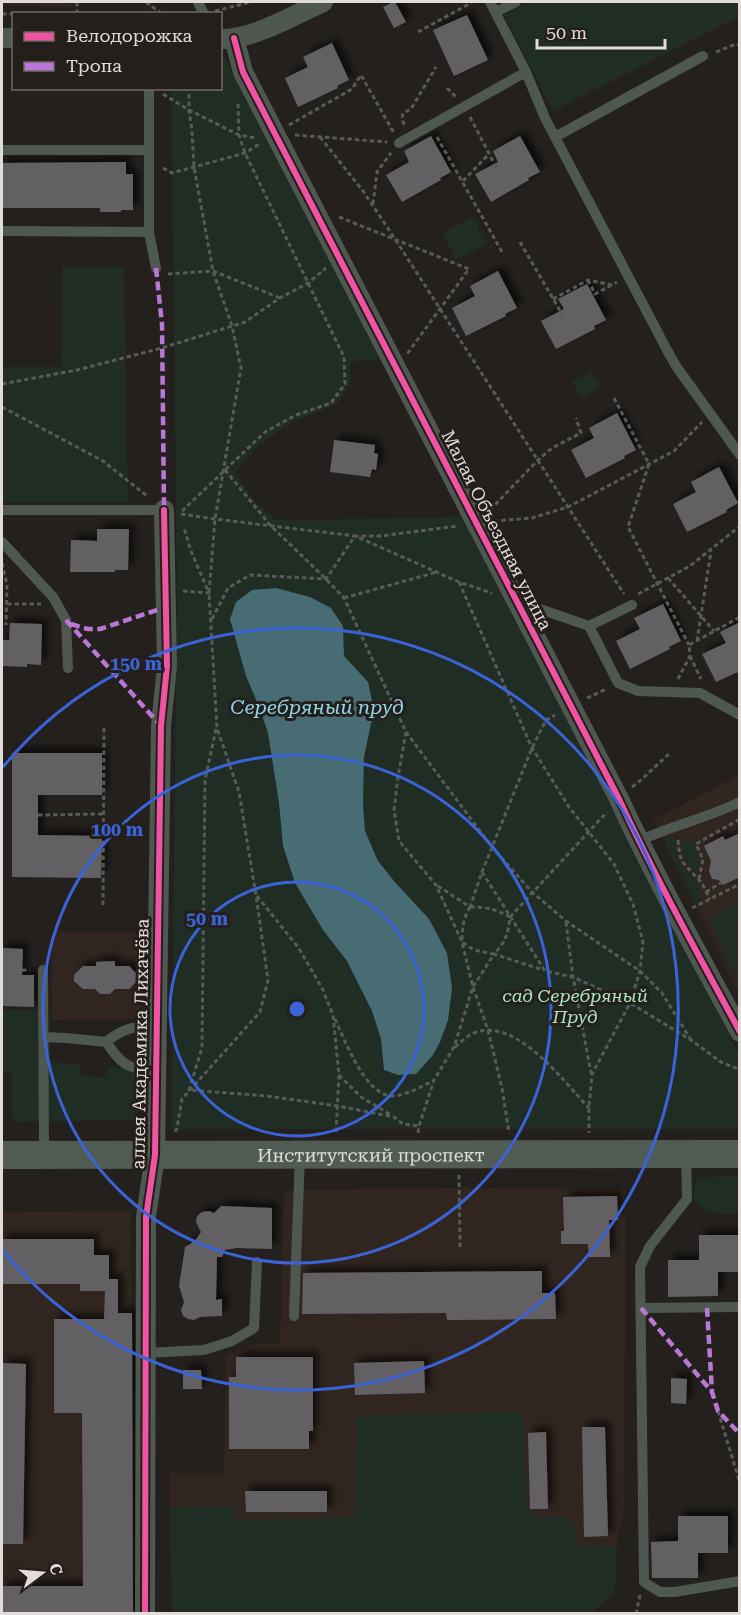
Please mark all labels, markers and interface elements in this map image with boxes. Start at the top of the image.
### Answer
legend [12,12,222,90]
scale bar [537,12,664,50]
text: 50 m [546,22,587,43]
text: Велодорожка [66,25,192,46]
text: Тропа [66,55,122,76]
street label: Малая Объездная улица [437,427,557,634]
text: 150 m [110,653,163,674]
water label: Серебряный пруд [230,695,404,719]
text: 100 m [91,819,144,840]
text: 50 m [186,908,229,929]
street label: аллея Академика Лихачёва [127,918,153,1170]
park label: сад Серебряный Пруд [502,985,648,1027]
centre of rings [287,999,307,1019]
street label: Институтский проспект [257,1144,485,1165]
north arrow [12,1543,72,1603]
text: С [45,1561,67,1577]

